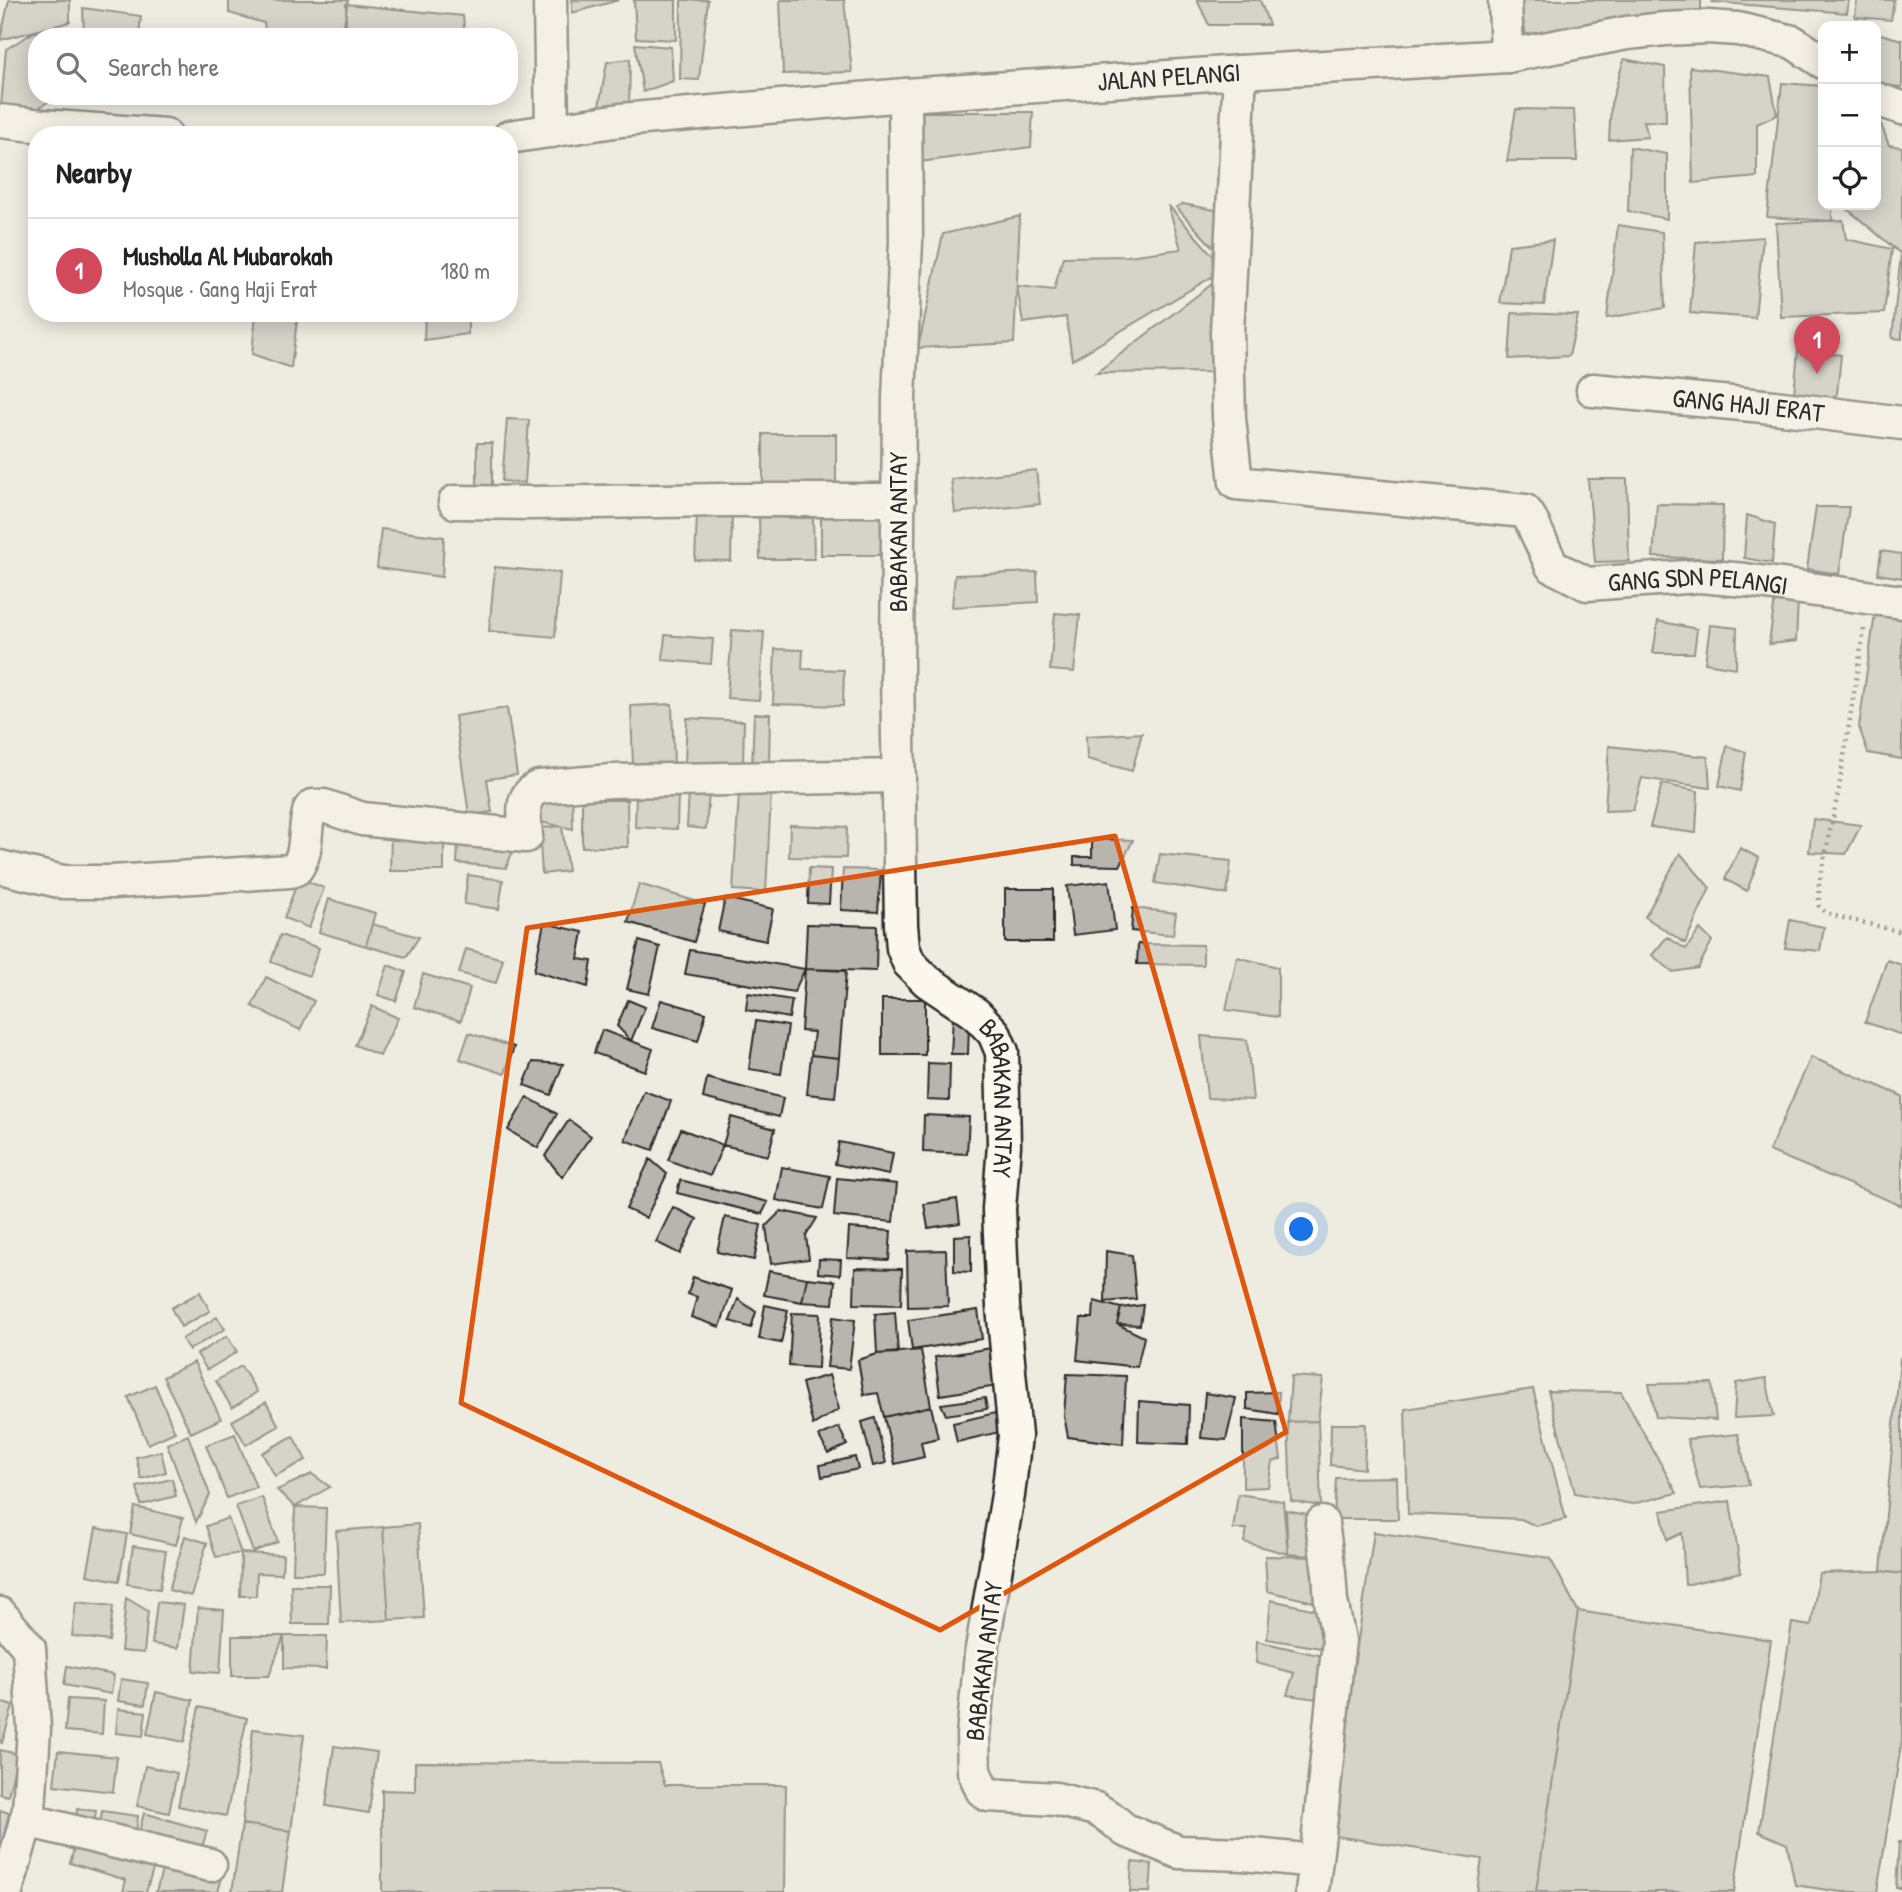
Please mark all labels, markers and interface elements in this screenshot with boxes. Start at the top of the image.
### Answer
map controls [1818,21,1881,210]
button: + [1818,21,1881,84]
search box [28,28,518,105]
icon: search [52,48,90,86]
text: Search here [108,49,219,84]
street label: JALAN PELANGI [1096,54,1242,99]
button: − [1818,84,1881,147]
button: locate [1818,147,1881,210]
text: Nearby [56,152,132,192]
text: Musholla Al Mubarokah [123,238,332,273]
text: 1 [75,255,83,286]
text: 180 m [440,255,490,286]
text: Mosque · Gang Haji Erat [123,273,317,304]
pin: 1 [1794,316,1840,374]
street label: GANG HAJI ERAT [1671,380,1827,430]
street label: BABAKAN ANTAY [880,451,915,612]
street label: GANG SDN PELANGI [1607,558,1790,603]
street label: BABAKAN ANTAY [972,1010,1022,1179]
your location [1284,1212,1318,1246]
street label: BABAKAN ANTAY [956,1579,1011,1743]

